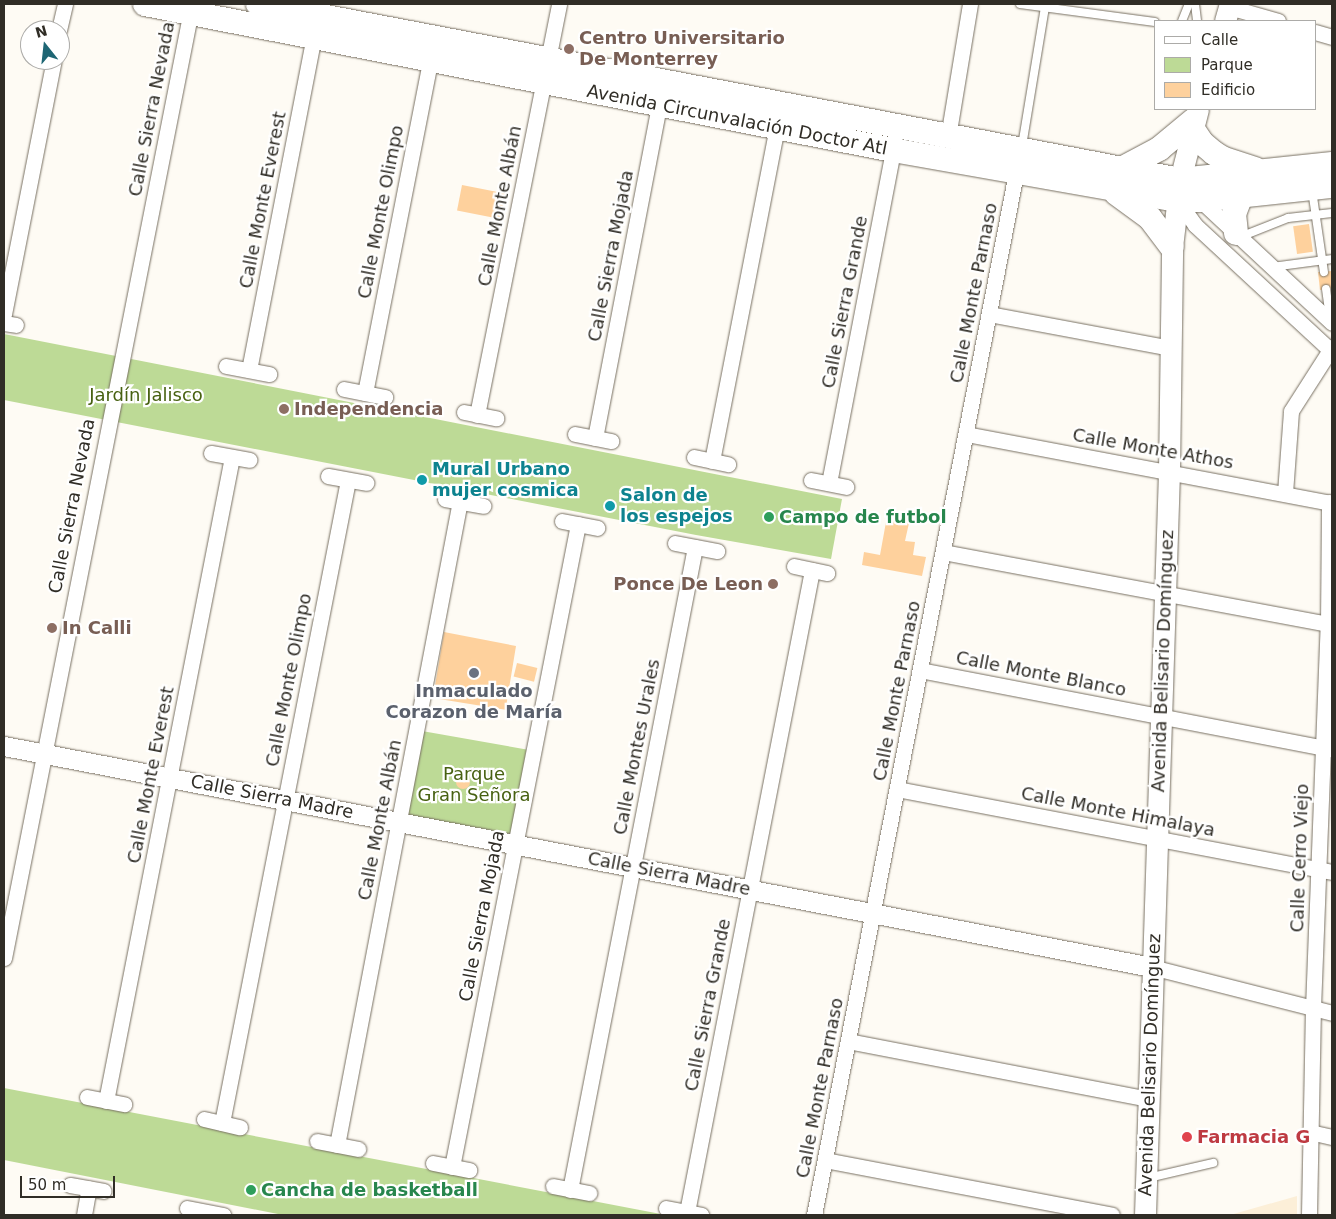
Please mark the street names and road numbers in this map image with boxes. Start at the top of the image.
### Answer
street label: Calle Sierra Nevada [124,20,180,198]
street label: Avenida Circunvalación Doctor Atl [585,80,889,160]
street label: Calle Monte Everest [235,110,291,290]
street label: Calle Monte Olimpo [354,123,408,301]
street label: Calle Monte Albán [474,124,526,288]
street label: Calle Sierra Mojada [584,168,638,344]
street label: Calle Monte Parnaso [946,201,1002,385]
street label: Calle Sierra Grande [818,214,872,390]
street label: Calle Sierra Nevada [44,417,100,595]
street label: Calle Monte Athos [1071,424,1235,474]
street label: Avenida Belisario Domínguez [1148,529,1178,793]
street label: Calle Monte Olimpo [262,591,316,769]
street label: Calle Monte Parnaso [869,599,925,783]
street label: Calle Monte Blanco [954,647,1128,701]
street label: Calle Montes Urales [609,657,665,837]
street label: Calle Monte Everest [123,685,179,865]
street label: Calle Monte Albán [354,738,406,902]
street label: Calle Sierra Madre [189,771,355,823]
street label: Calle Monte Himalaya [1019,783,1217,841]
street label: Calle Cerro Viejo [1287,783,1313,933]
street label: Calle Sierra Mojada [455,828,509,1004]
street label: Calle Sierra Madre [586,848,752,900]
street label: Calle Sierra Grande [681,917,735,1093]
street label: Avenida Belisario Domínguez [1135,933,1165,1197]
street label: Calle Monte Parnaso [792,996,848,1180]

